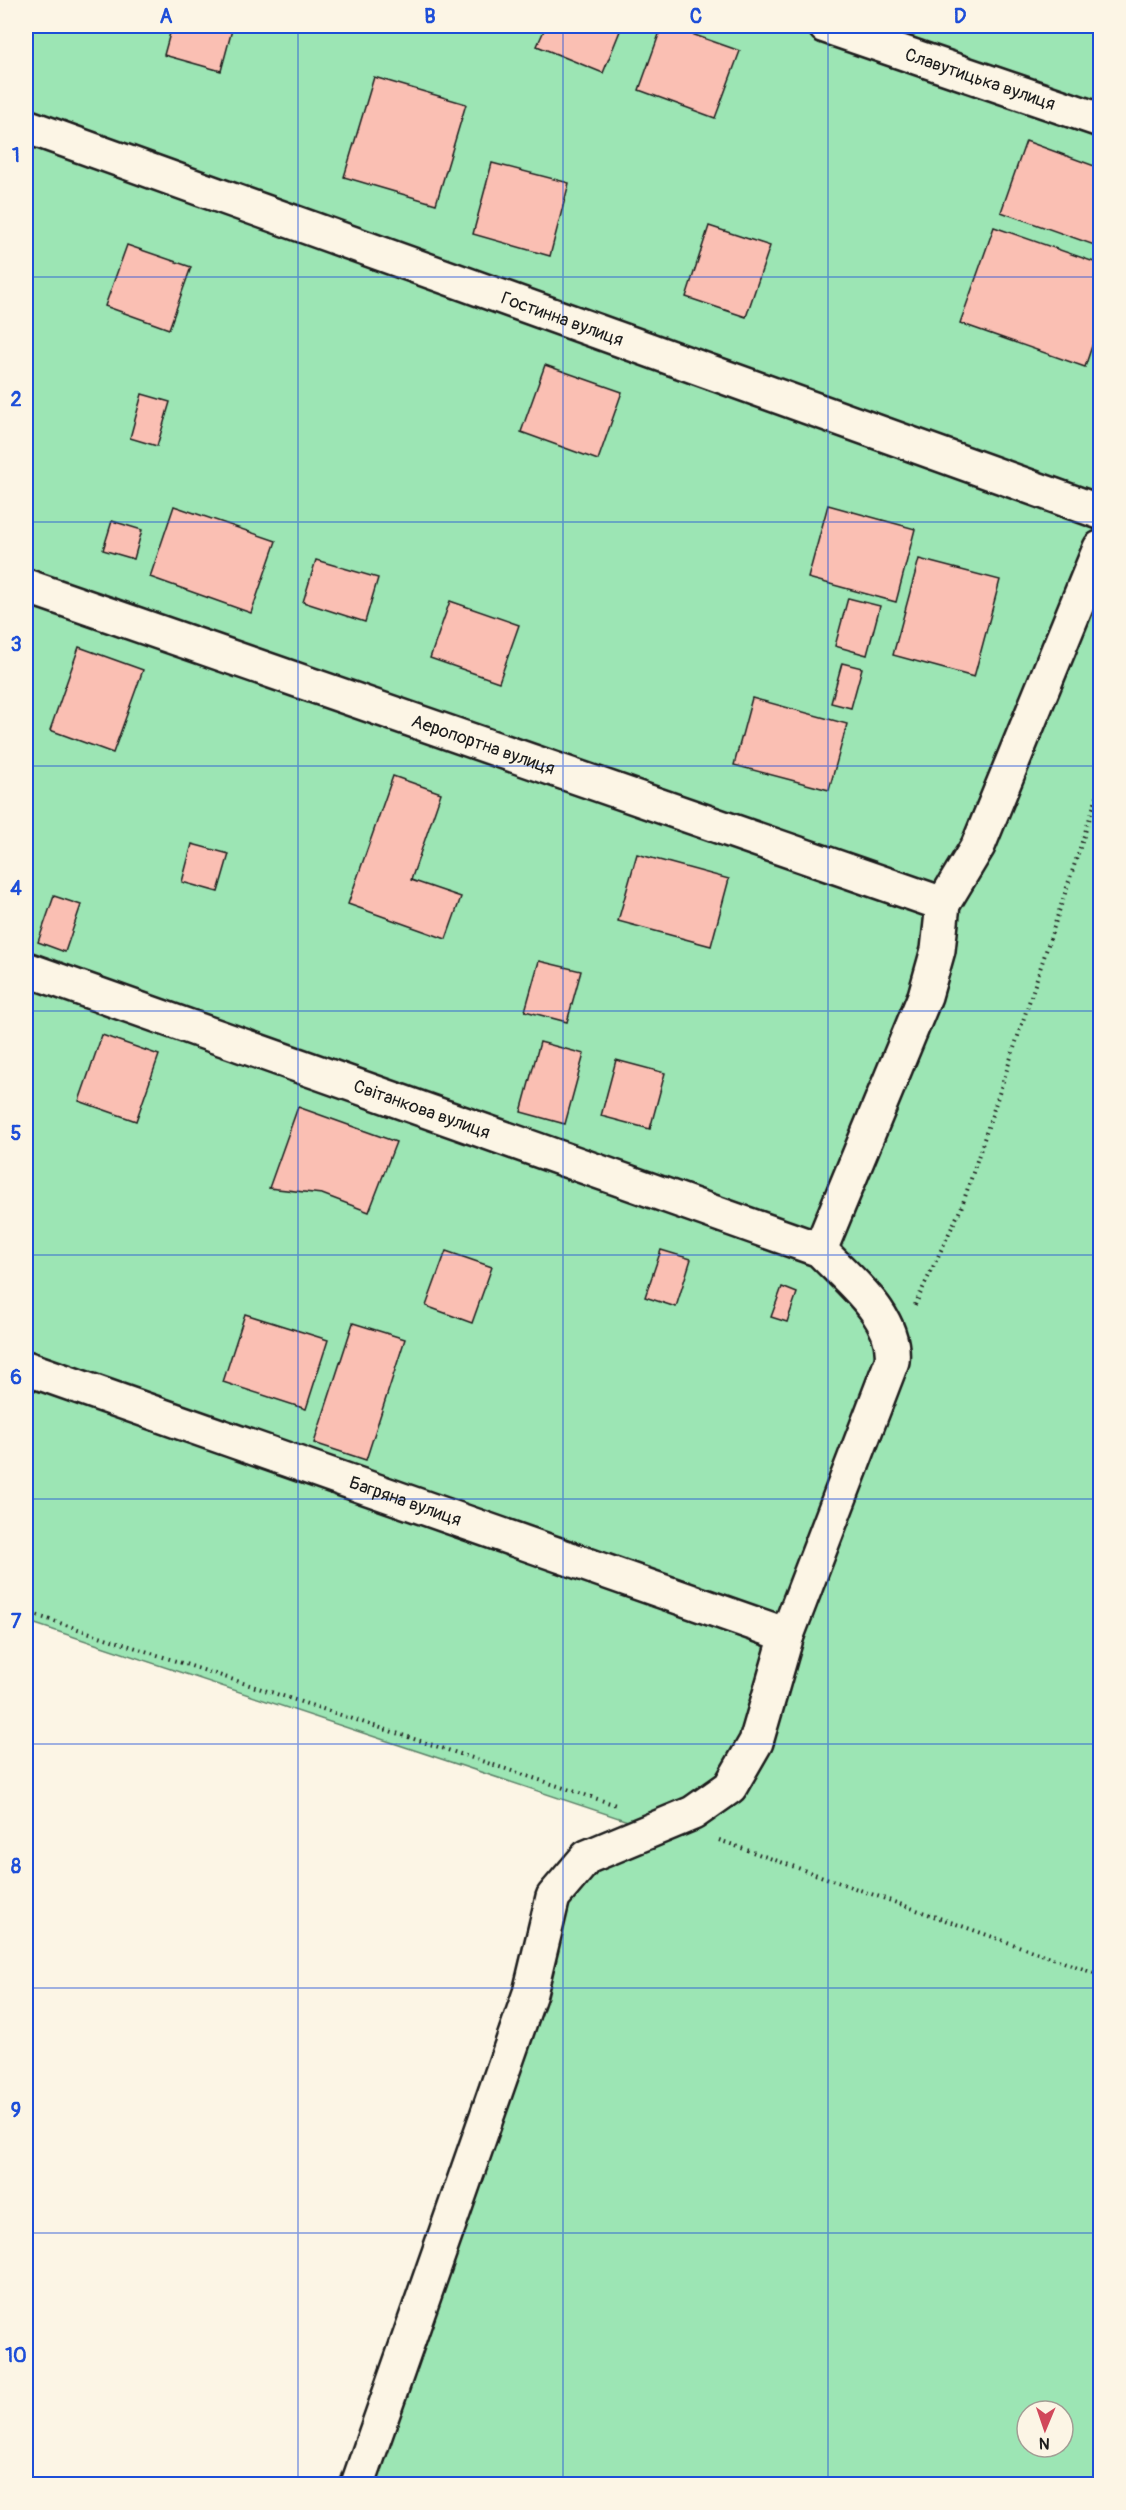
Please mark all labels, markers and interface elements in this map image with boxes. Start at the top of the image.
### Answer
text: A [160,4,173,29]
text: B [424,4,436,29]
text: C [690,4,702,29]
text: D [954,4,967,29]
street label: Славутицька вулиця [902,43,1058,116]
text: 1 [12,143,20,168]
street label: Гостинна вулиця [498,287,626,352]
text: 2 [10,387,22,412]
text: 3 [10,632,22,657]
street label: Аеропортна вулиця [408,710,558,781]
text: 4 [10,876,22,901]
street label: Світанкова вулиця [350,1075,493,1144]
text: 5 [11,1121,22,1146]
text: 6 [10,1365,22,1390]
street label: Багряна вулиця [346,1471,464,1532]
text: 7 [11,1609,22,1634]
text: 8 [11,1854,21,1879]
text: 9 [11,2098,21,2123]
text: 10 [5,2343,27,2368]
north arrow [1015,2399,1075,2459]
text: N [1039,2433,1050,2453]

